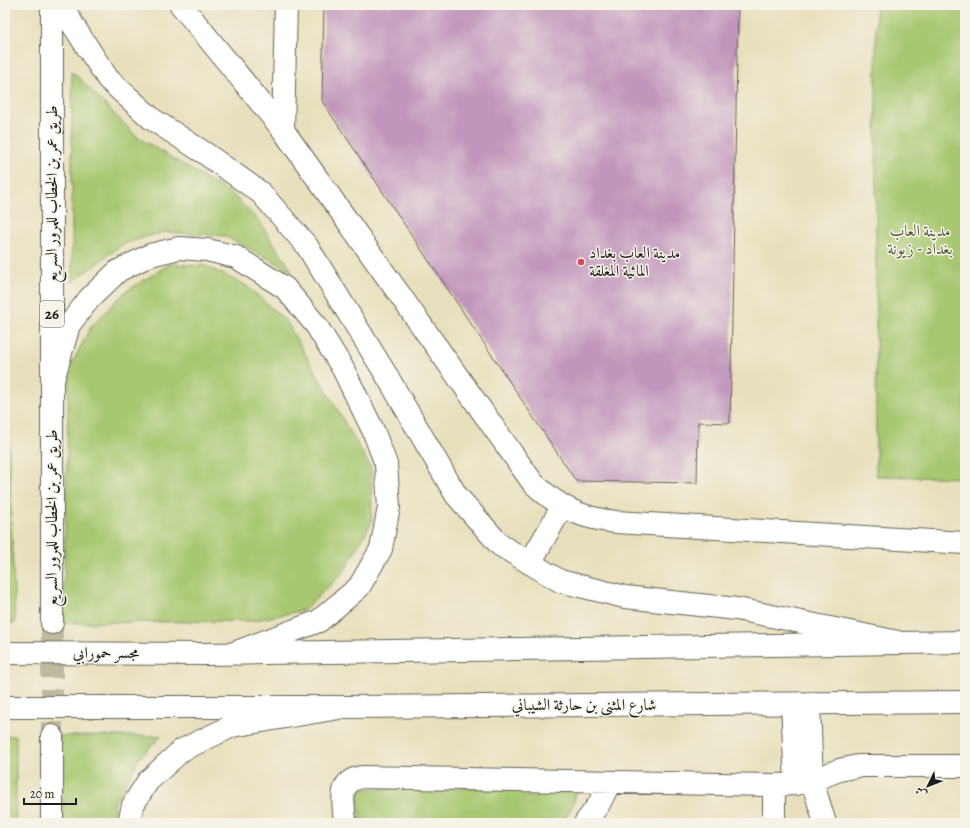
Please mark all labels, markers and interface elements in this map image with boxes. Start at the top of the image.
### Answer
street label: طريق عمر بن الخطاب للمرور السريع [41,105,67,283]
park label: مدينة العاب بغداد - زيونة [888,220,952,260]
place label: مدينة العاب بغداد المائية المغلقة [589,242,680,282]
marker: مدينة العاب بغداد المائية المغلقة [576,257,586,267]
road number: 26 [40,301,64,327]
street label: طريق عمر بن الخطاب للمرور السريع [41,429,67,607]
street label: مجسر حمورابي [73,642,140,665]
street label: شارع المثنى بن حارثة الشيباني [512,694,656,718]
north arrow [908,766,948,806]
scale bar [24,780,76,806]
text: ش [912,783,930,802]
text: 20 m [30,786,54,802]

